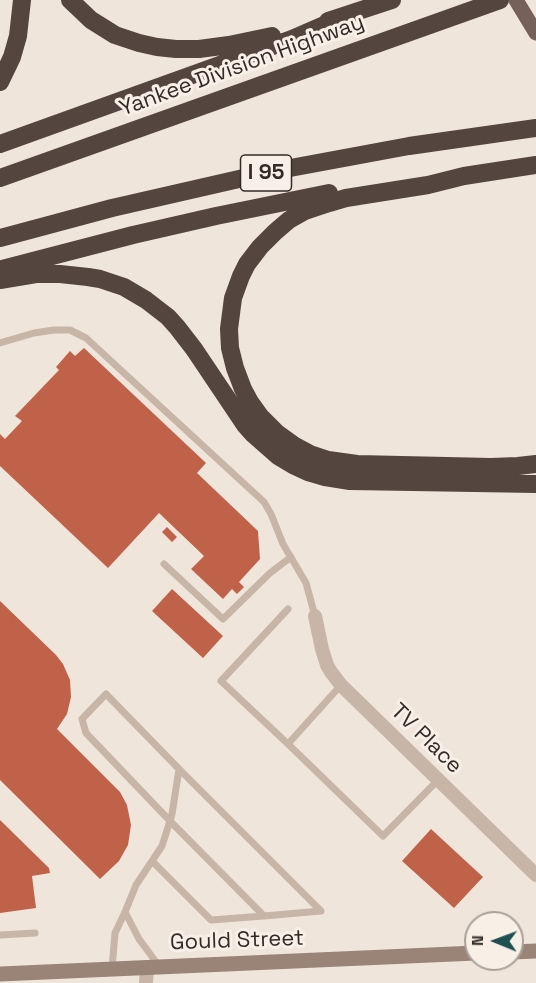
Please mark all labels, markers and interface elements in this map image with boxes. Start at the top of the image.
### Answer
street label: Yankee Division Highway [116,9,368,123]
road number: I 95 [240,155,292,191]
street label: TV Place [385,698,467,780]
north arrow [464,911,524,971]
street label: Gould Street [170,925,304,957]
text: N [467,935,488,946]

